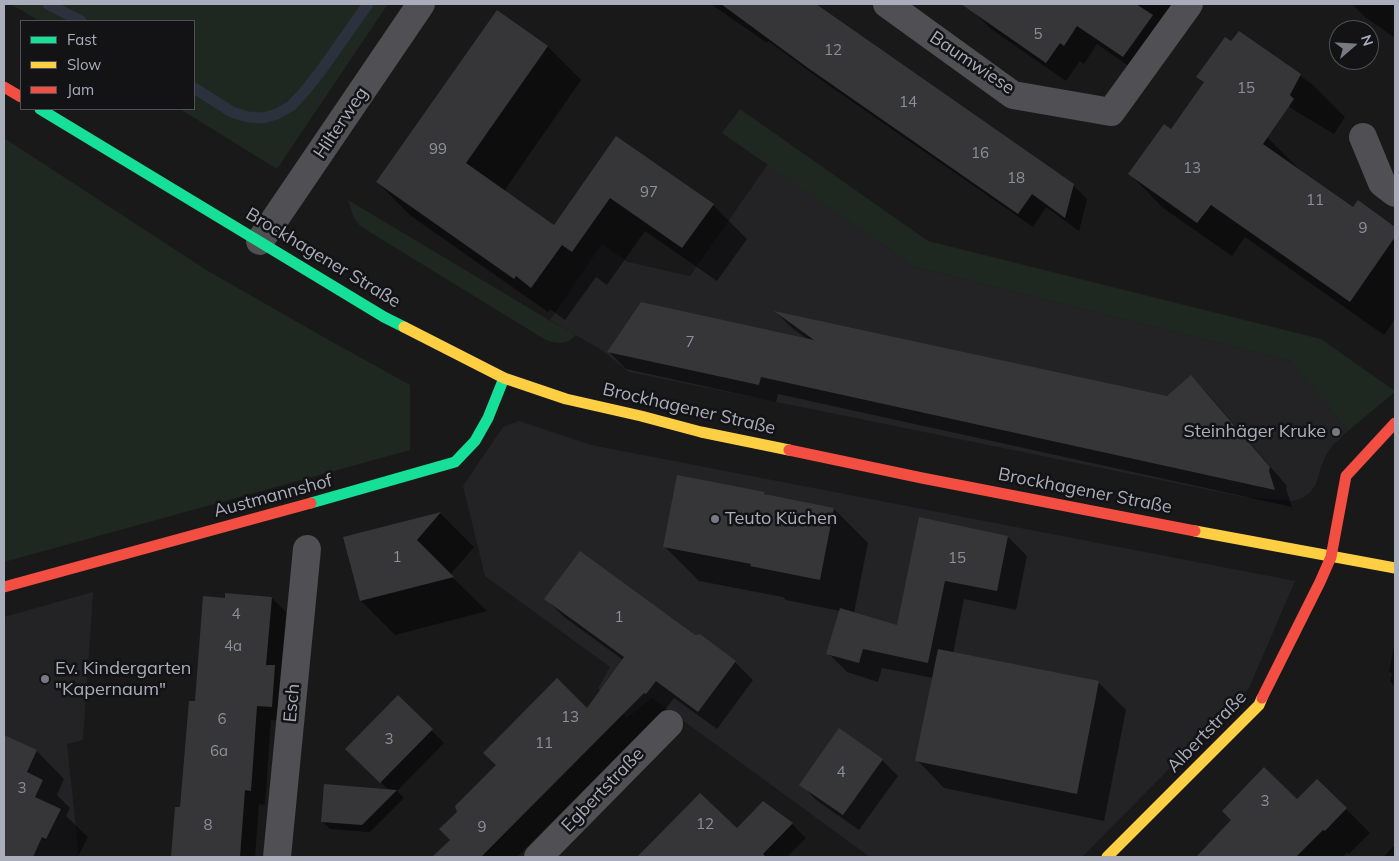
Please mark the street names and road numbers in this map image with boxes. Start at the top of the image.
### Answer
street label: Baumwiese [926,27,1018,99]
street label: Hilterweg [309,83,373,163]
street label: Brockhagener Straße [242,203,404,313]
street label: Brockhagener Straße [601,379,777,439]
street label: Brockhagener Straße [996,464,1174,518]
street label: Austmannshof [211,470,335,522]
street label: Esch [280,683,304,723]
street label: Albertstraße [1163,687,1251,777]
street label: Egbertstraße [557,743,649,837]

